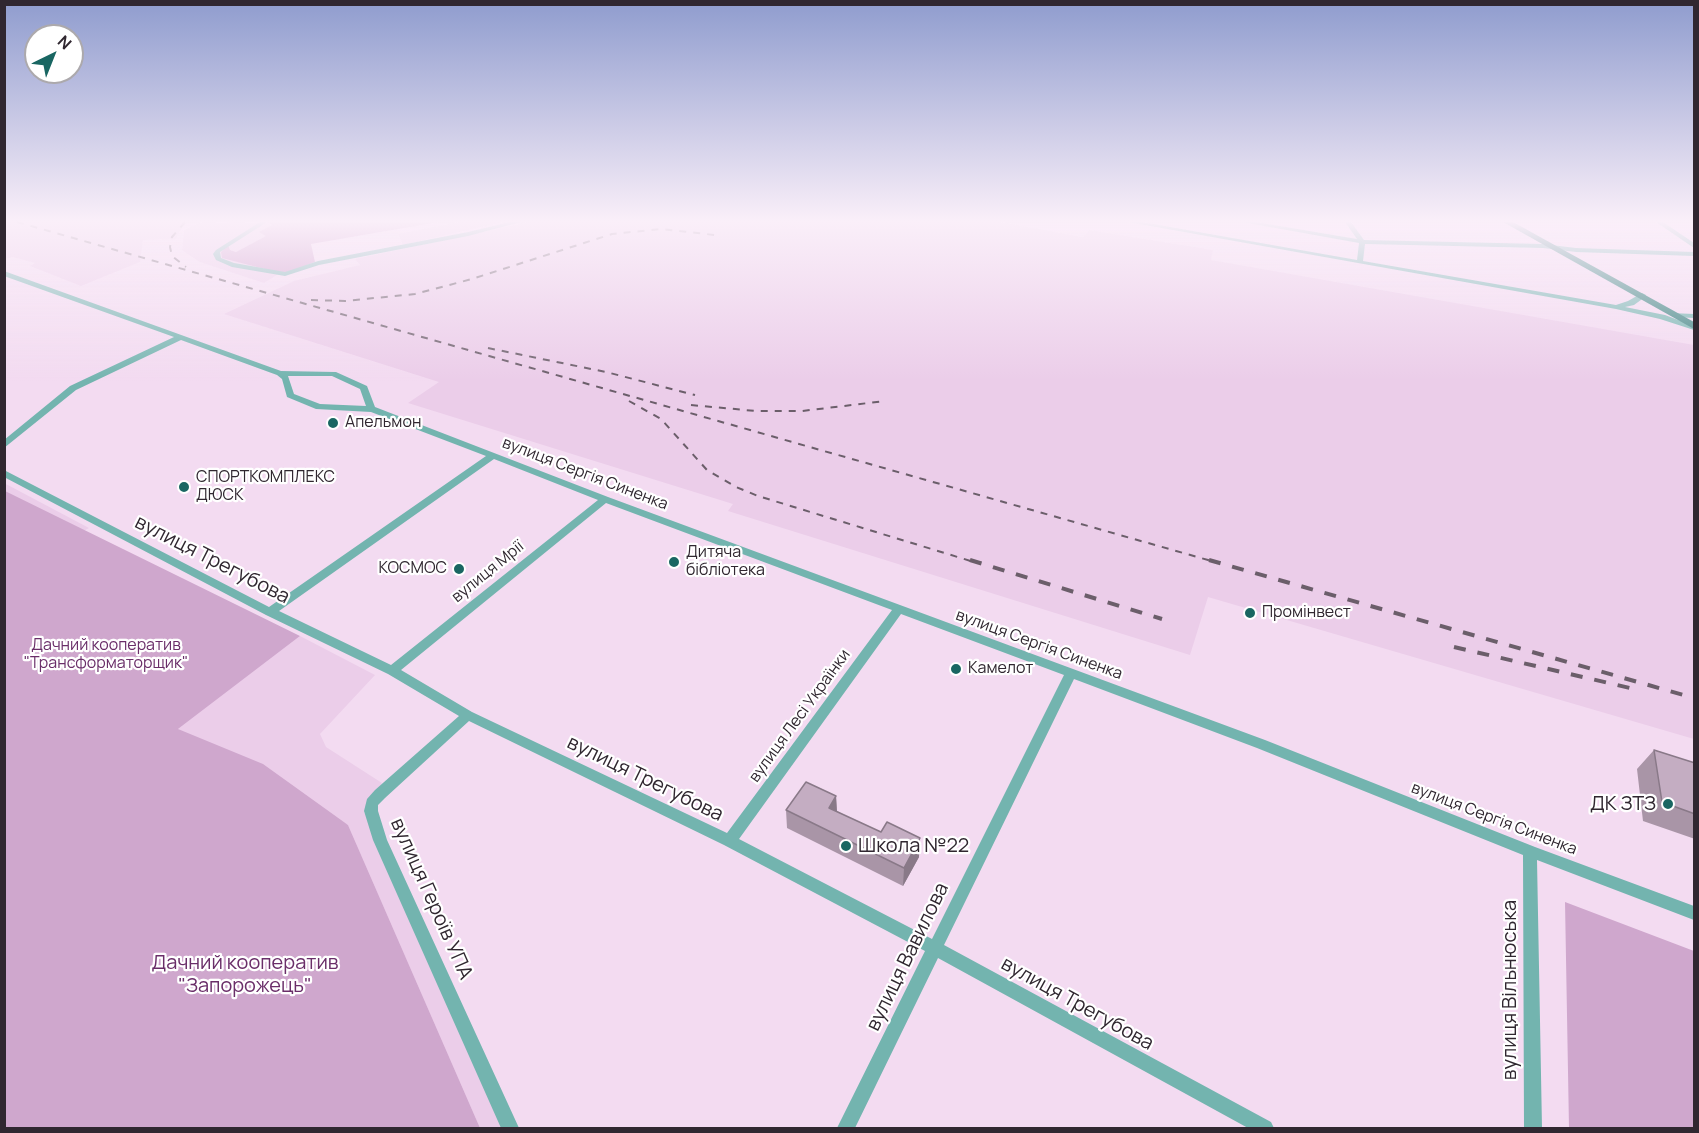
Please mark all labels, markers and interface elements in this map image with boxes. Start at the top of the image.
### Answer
north arrow [24,24,84,84]
text: N [53,30,77,54]
place label: Апельмон [345,413,421,433]
marker: Апельмон [326,416,340,430]
street label: вулиця Сергія Синенка [499,433,671,515]
place label: СПОРТКОМПЛЕКС ДЮСК [196,468,335,506]
marker: СПОРТКОМПЛЕКС ДЮСК [177,480,191,494]
street label: вулиця Трегубова [131,511,293,609]
street label: вулиця Мрії [448,537,528,607]
place label: Дитяча бібліотека [686,543,765,581]
marker: Дитяча бібліотека [667,555,681,569]
place label: КОСМОС [379,559,447,579]
marker: КОСМОС [452,562,466,576]
place label: Промінвест [1262,603,1351,623]
street label: вулиця Сергія Синенка [953,606,1125,684]
marker: Промінвест [1243,606,1257,620]
park label: Дачний кооператив "Трансформаторщик" [24,636,188,674]
street label: вулиця Лесі Українки [745,646,855,786]
place label: Камелот [968,659,1033,679]
marker: Камелот [949,662,963,676]
street label: вулиця Трегубова [563,731,727,827]
street label: вулиця Сергія Синенка [1408,778,1580,860]
place label: ДК ЗТЗ [1590,792,1656,816]
marker: ДК ЗТЗ [1661,797,1675,811]
street label: вулиця Героїв УПА [385,815,477,983]
place label: Школа №22 [858,834,969,858]
marker: Школа №22 [839,839,853,853]
street label: вулиця Вавилова [862,879,954,1035]
street label: вулиця Вільнюська [1498,900,1522,1080]
park label: Дачний кооператив "Запорожець" [152,951,338,998]
street label: вулиця Трегубова [997,952,1157,1056]

